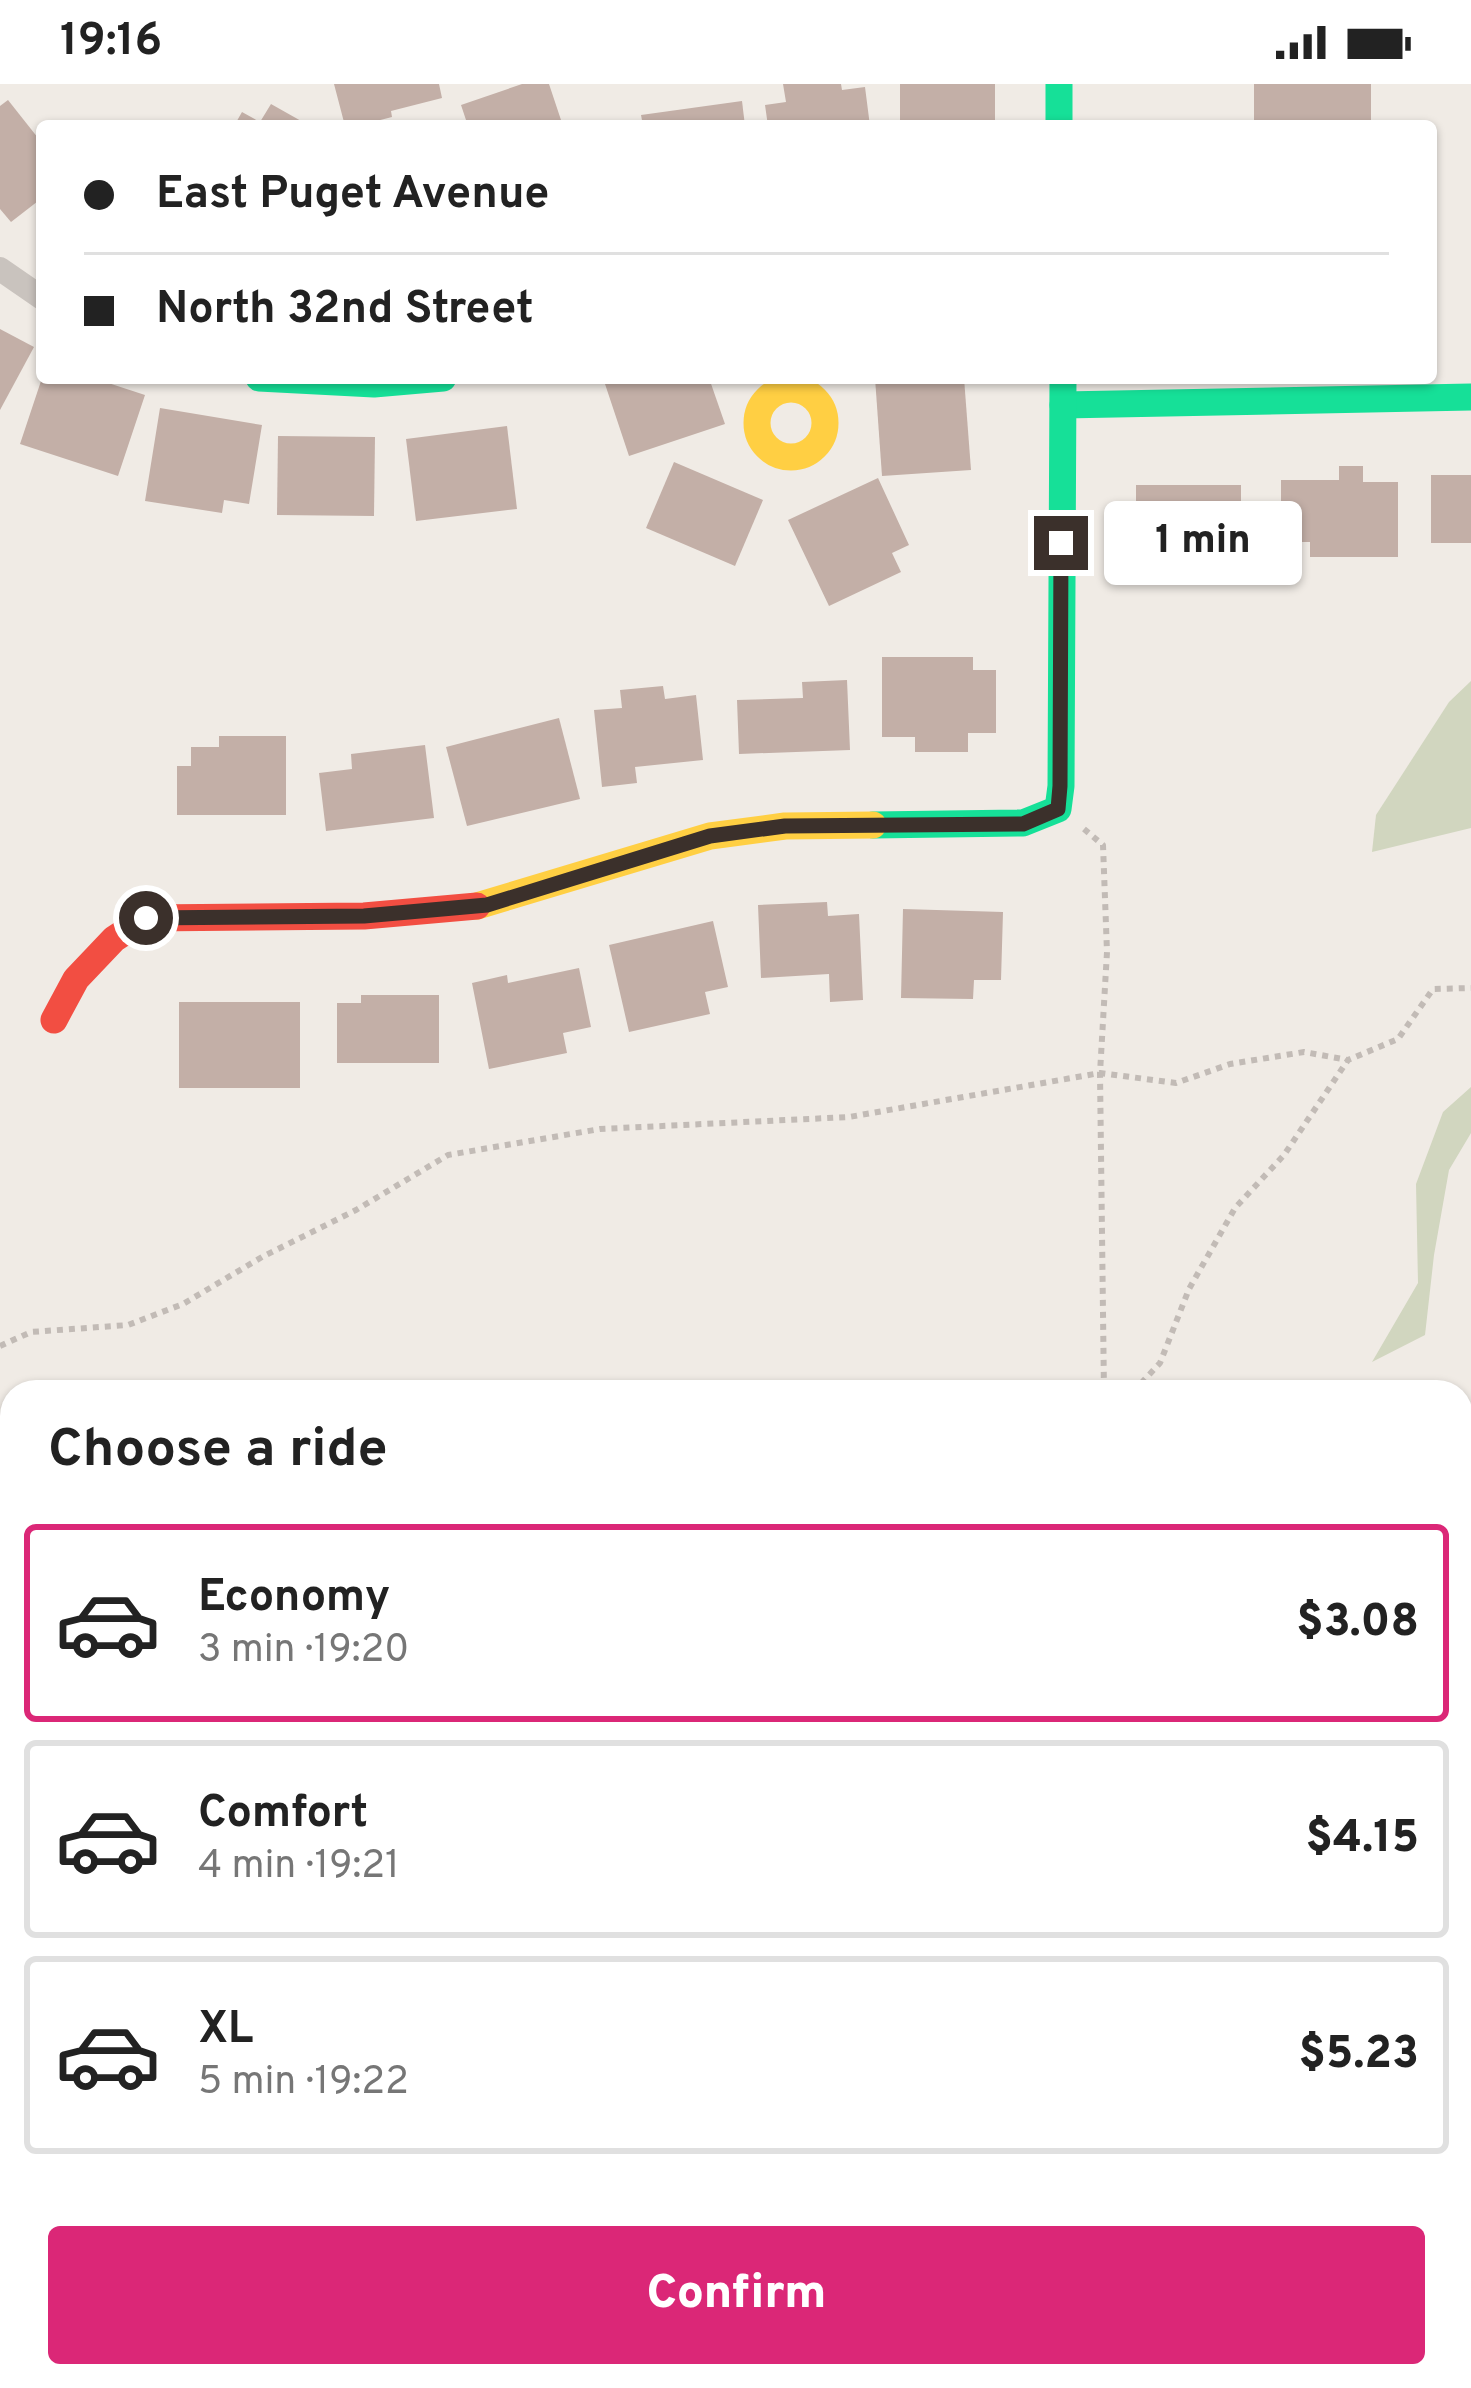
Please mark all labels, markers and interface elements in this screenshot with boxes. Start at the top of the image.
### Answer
text: 19:16 [60,14,162,71]
text: East Puget Avenue [156,167,549,224]
text: North 32nd Street [156,282,534,339]
callout: 1 min [1103,501,1301,585]
route end [1034,516,1088,570]
text: 1 min [1155,518,1251,567]
route start [119,891,173,945]
text: Choose a ride [48,1417,388,1486]
icon: car [54,1569,162,1677]
text: Economy [198,1570,390,1627]
text: $3.08 [1296,1595,1419,1652]
text: 3 min · 19:20 [198,1627,409,1676]
icon: car [54,1785,162,1893]
text: Comfort [198,1786,368,1843]
text: $4.15 [1305,1811,1419,1868]
text: 4 min · 19:21 [198,1843,400,1892]
icon: car [54,2001,162,2109]
text: XL [198,2002,253,2059]
text: $5.23 [1299,2027,1419,2084]
text: 5 min · 19:22 [198,2059,409,2108]
button: Confirm [48,2226,1425,2364]

